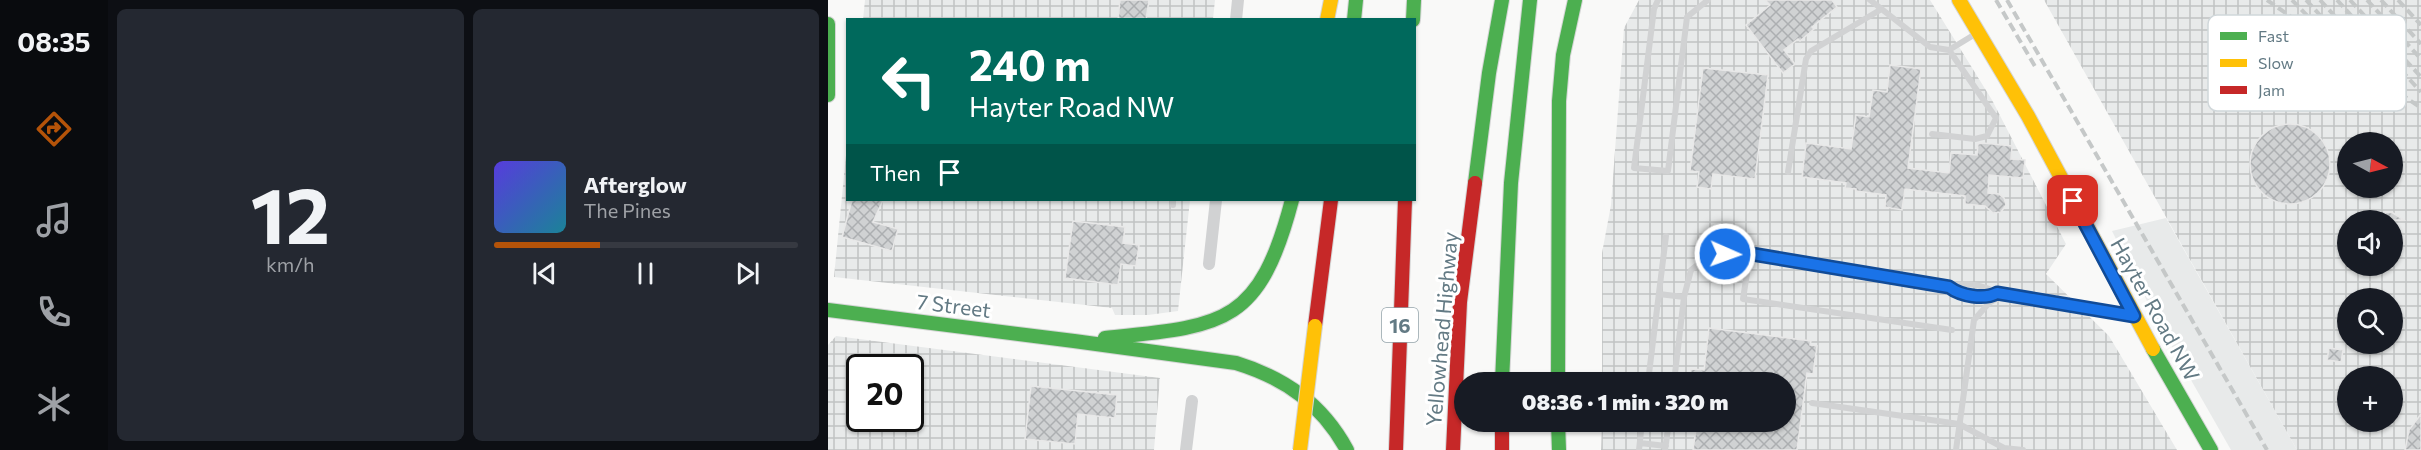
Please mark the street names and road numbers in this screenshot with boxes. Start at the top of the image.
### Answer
street label: Yellowhead Highway [1420,231,1462,427]
street label: Hayter Road NW [2106,233,2206,385]
street label: 7 Street [916,288,992,322]
road number: 16 [1382,308,1418,342]

